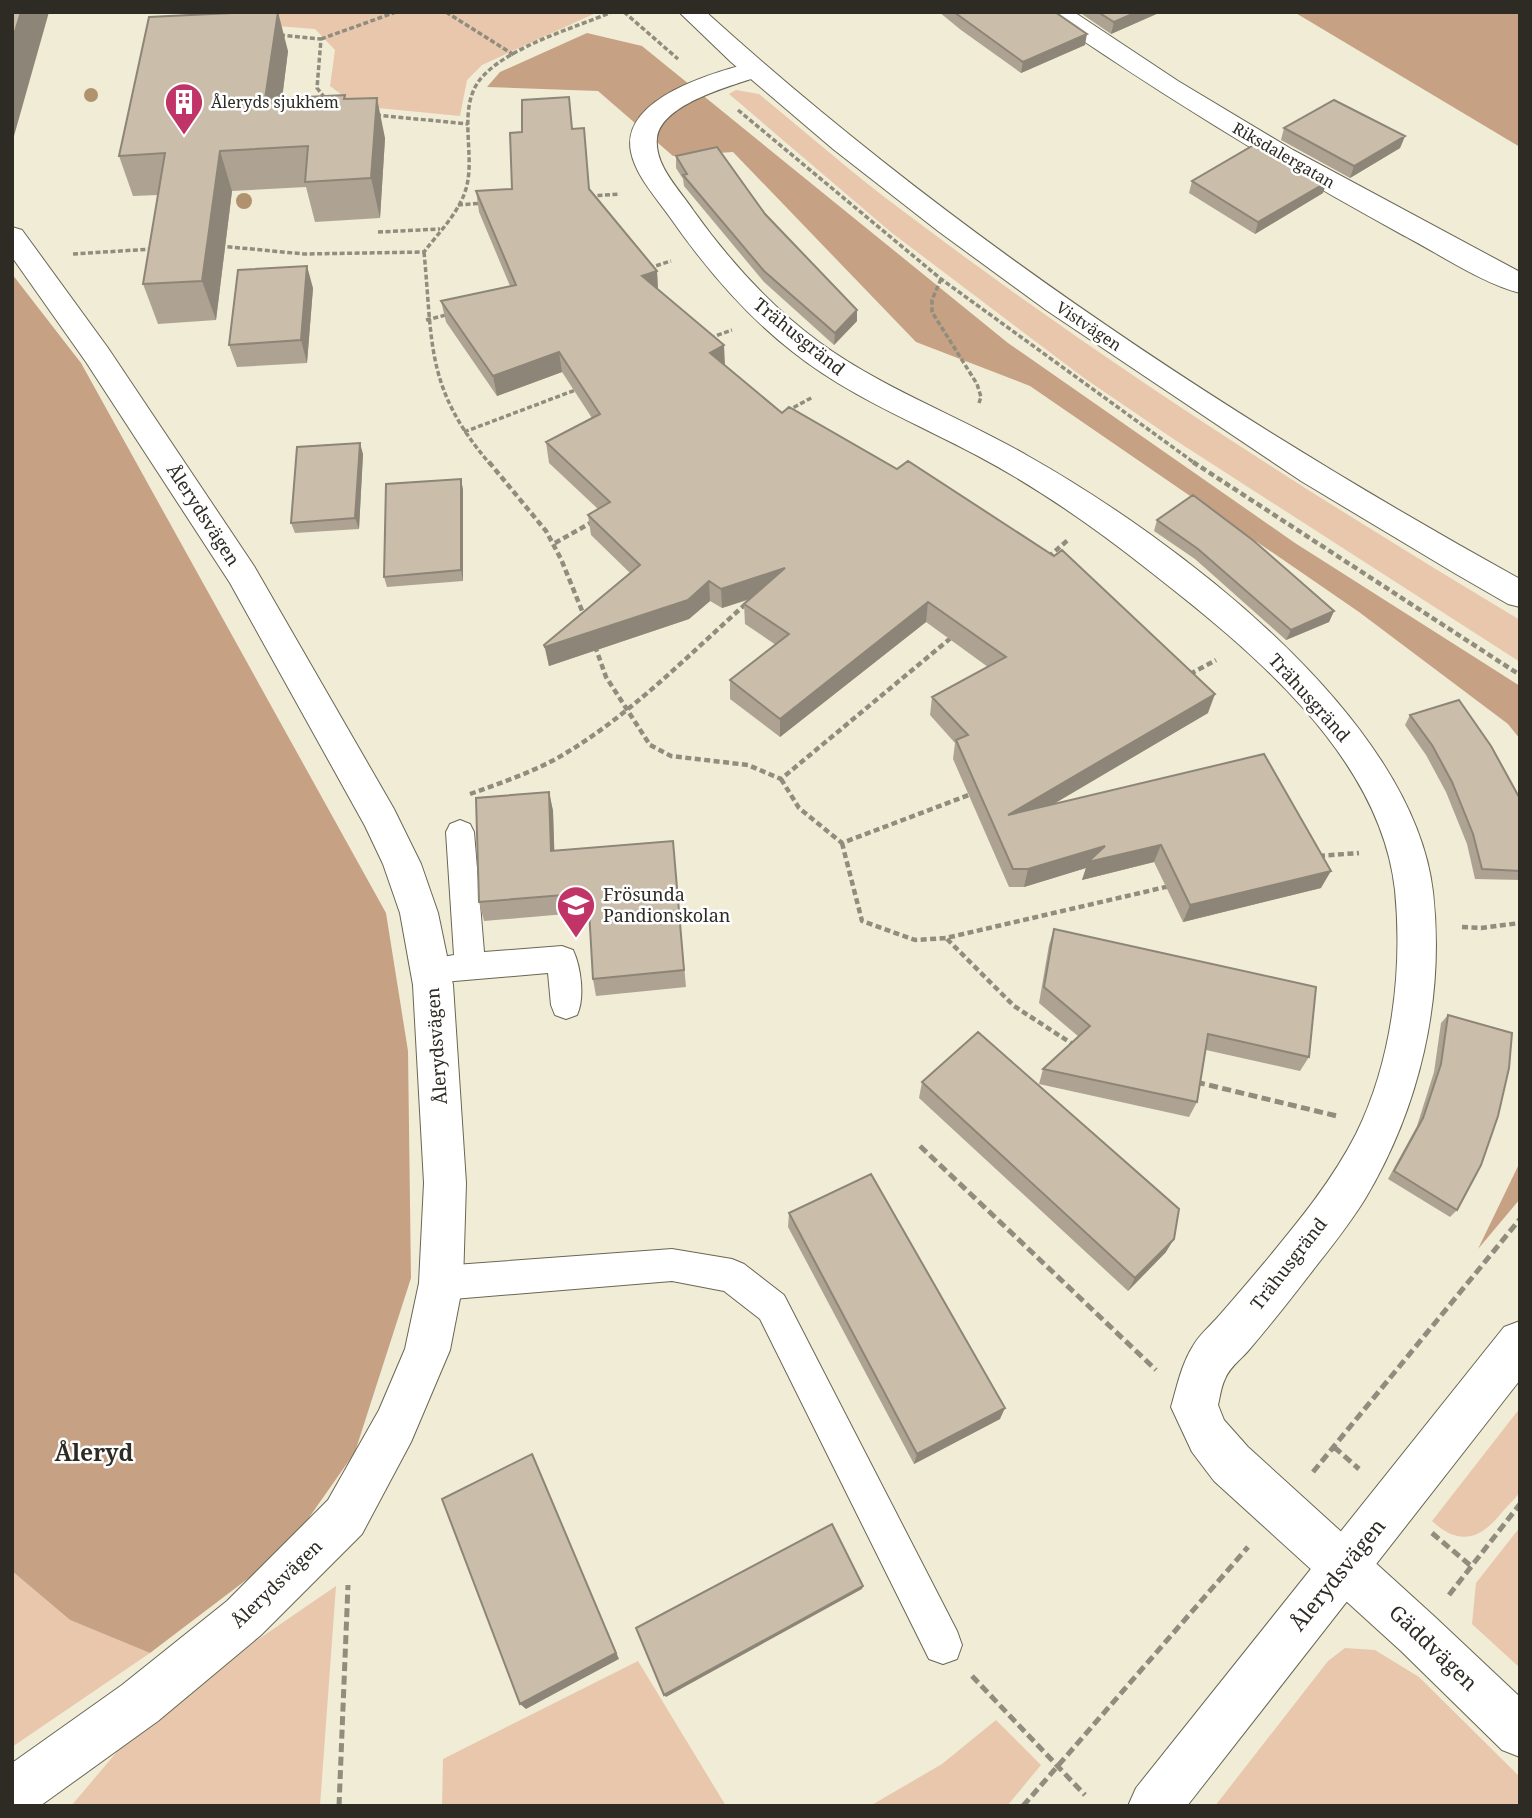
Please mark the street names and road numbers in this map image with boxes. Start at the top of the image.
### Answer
street label: Riksdalergatan [1229,117,1339,193]
street label: Trähusgränd [749,292,850,380]
street label: Vistvägen [1052,296,1126,356]
street label: Ålerydsvägen [162,459,246,570]
street label: Trähusgränd [1264,648,1356,747]
street label: Ålerydsvägen [420,986,452,1105]
street label: Trähusgränd [1245,1212,1332,1314]
street label: Ålerydsvägen [1283,1512,1391,1636]
street label: Ålerydsvägen [226,1534,327,1633]
street label: Gäddvägen [1383,1598,1484,1696]

